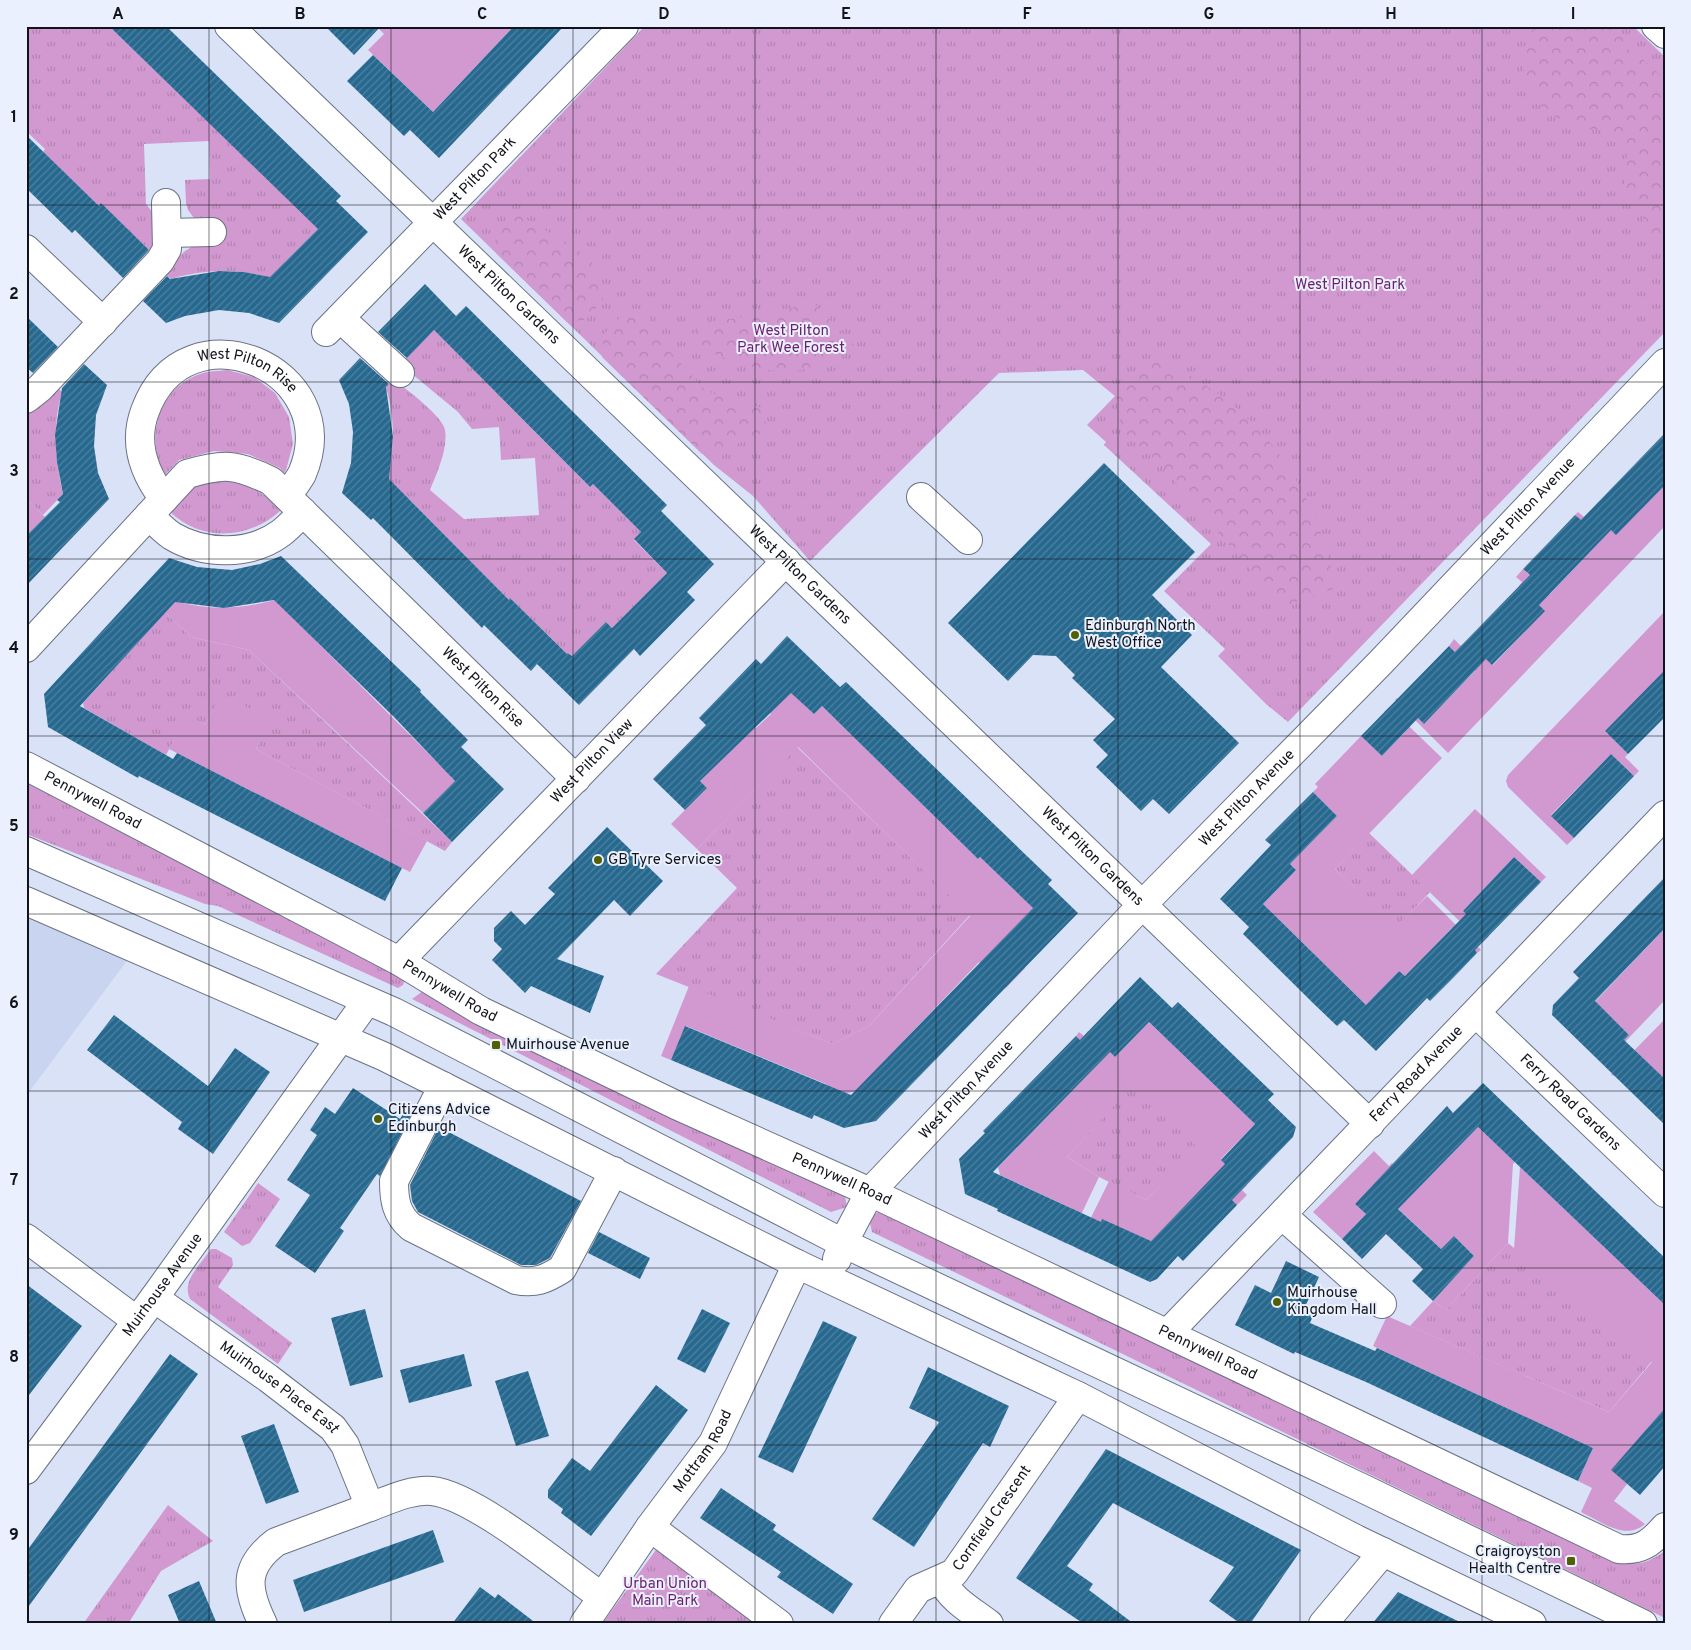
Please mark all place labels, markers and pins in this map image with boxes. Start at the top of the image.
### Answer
place label: Edinburgh North West Office [1085,617,1196,653]
marker: Edinburgh North West Office [1069,629,1081,641]
place label: GB Tyre Services [608,851,721,870]
marker: GB Tyre Services [592,854,604,866]
place label: Muirhouse Avenue [506,1036,630,1055]
marker: Muirhouse Avenue [490,1039,502,1051]
place label: Citizens Advice Edinburgh [388,1101,490,1137]
marker: Citizens Advice Edinburgh [372,1113,384,1125]
place label: Muirhouse Kingdom Hall [1287,1284,1377,1320]
marker: Muirhouse Kingdom Hall [1271,1296,1283,1308]
place label: Craigroyston Health Centre [1468,1543,1561,1579]
marker: Craigroyston Health Centre [1565,1555,1577,1567]

